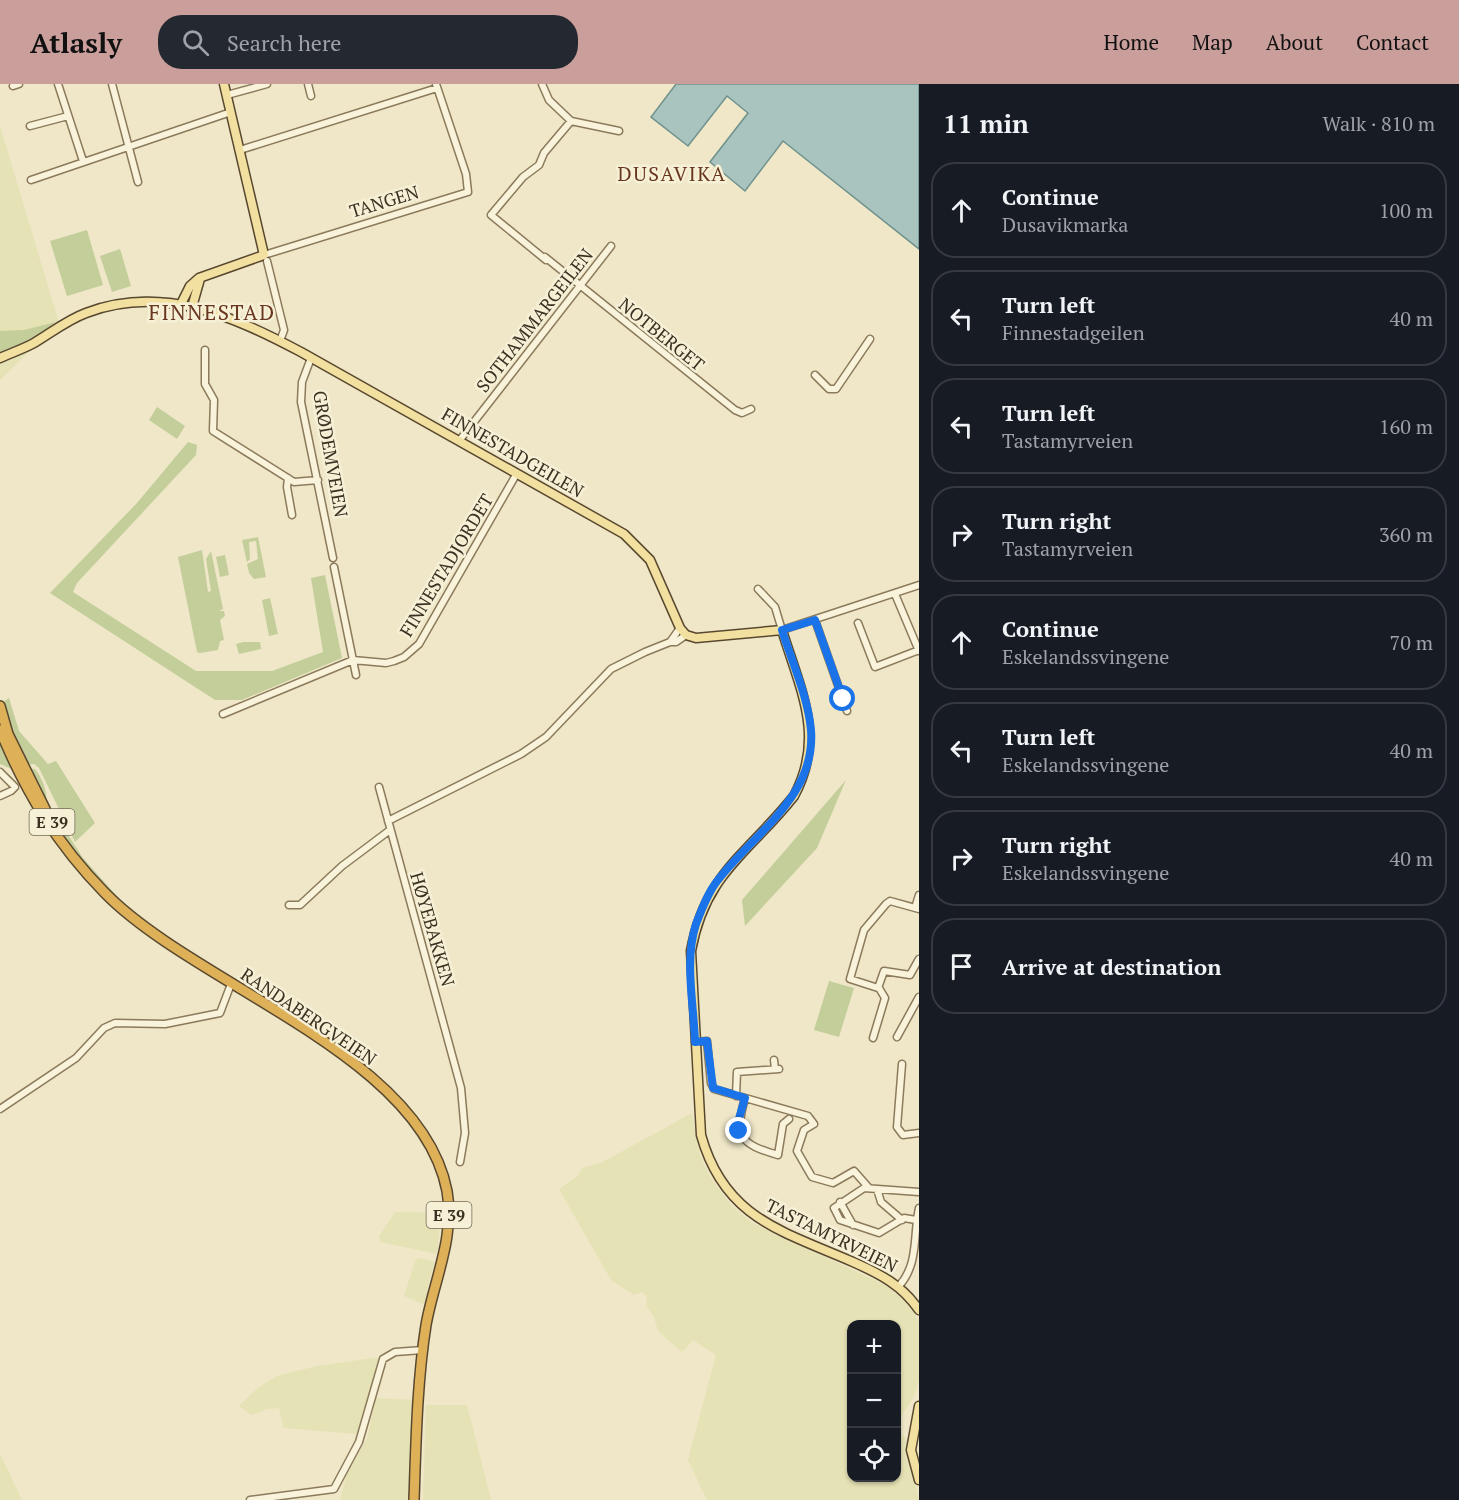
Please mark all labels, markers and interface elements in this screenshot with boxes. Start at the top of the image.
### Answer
search box [158,15,578,69]
text: Atlasly [30,24,122,61]
icon: search [179,26,212,59]
text: Search here [227,28,341,57]
text: Home [1103,28,1159,56]
text: Map [1192,28,1233,56]
text: About [1266,28,1323,56]
text: Contact [1356,28,1429,56]
text: 11 min [943,106,1029,140]
text: Walk · 810 m [1323,110,1435,137]
district label: DUSAVIKA [618,160,726,187]
street label: TANGEN [346,179,422,223]
text: Continue [1002,182,1099,211]
icon: ahead [945,194,978,227]
text: 100 m [1379,197,1433,224]
text: Dusavikmarka [1002,211,1128,238]
street label: SOTHAMMARGEILEN [470,243,598,397]
text: Turn left [1002,290,1095,319]
street label: NOTBERGET [614,292,710,376]
district label: FINNESTAD [148,298,276,326]
icon: left [945,302,978,335]
text: 40 m [1390,305,1433,332]
text: Finnestadgeilen [1002,319,1145,346]
street label: GRØDEMVEIEN [308,389,354,519]
text: Turn left [1002,398,1095,427]
street label: FINNESTADGEILEN [438,402,588,502]
icon: left [945,410,978,443]
text: 160 m [1379,413,1433,440]
text: Tastamyrveien [1002,427,1133,454]
street label: FINNESTADJORDET [394,489,498,641]
text: Turn right [1002,506,1111,535]
icon: right [945,518,978,551]
text: 360 m [1379,521,1433,548]
text: Tastamyrveien [1002,535,1133,562]
text: Continue [1002,614,1099,643]
icon: ahead [945,626,978,659]
text: 70 m [1390,629,1433,656]
text: Eskelandssvingene [1002,643,1169,670]
route start [829,685,855,711]
text: Turn left [1002,722,1095,751]
icon: left [945,734,978,767]
text: 40 m [1390,737,1433,764]
text: Eskelandssvingene [1002,751,1169,778]
road number: E 39 [29,809,74,835]
text: Turn right [1002,830,1111,859]
icon: right [945,842,978,875]
text: 40 m [1390,845,1433,872]
text: Eskelandssvingene [1002,859,1169,886]
street label: HØYEBAKKEN [405,869,461,989]
icon: arrive [945,950,978,983]
text: Arrive at destination [1002,952,1221,981]
street label: RANDABERGVEIEN [237,962,381,1070]
route end [725,1117,751,1143]
street label: TASTAMYRVEIEN [762,1193,902,1277]
road number: E 39 [426,1202,472,1228]
map controls [847,1320,901,1482]
button: + [847,1320,901,1374]
button: − [847,1374,901,1428]
button: locate [847,1428,901,1482]

